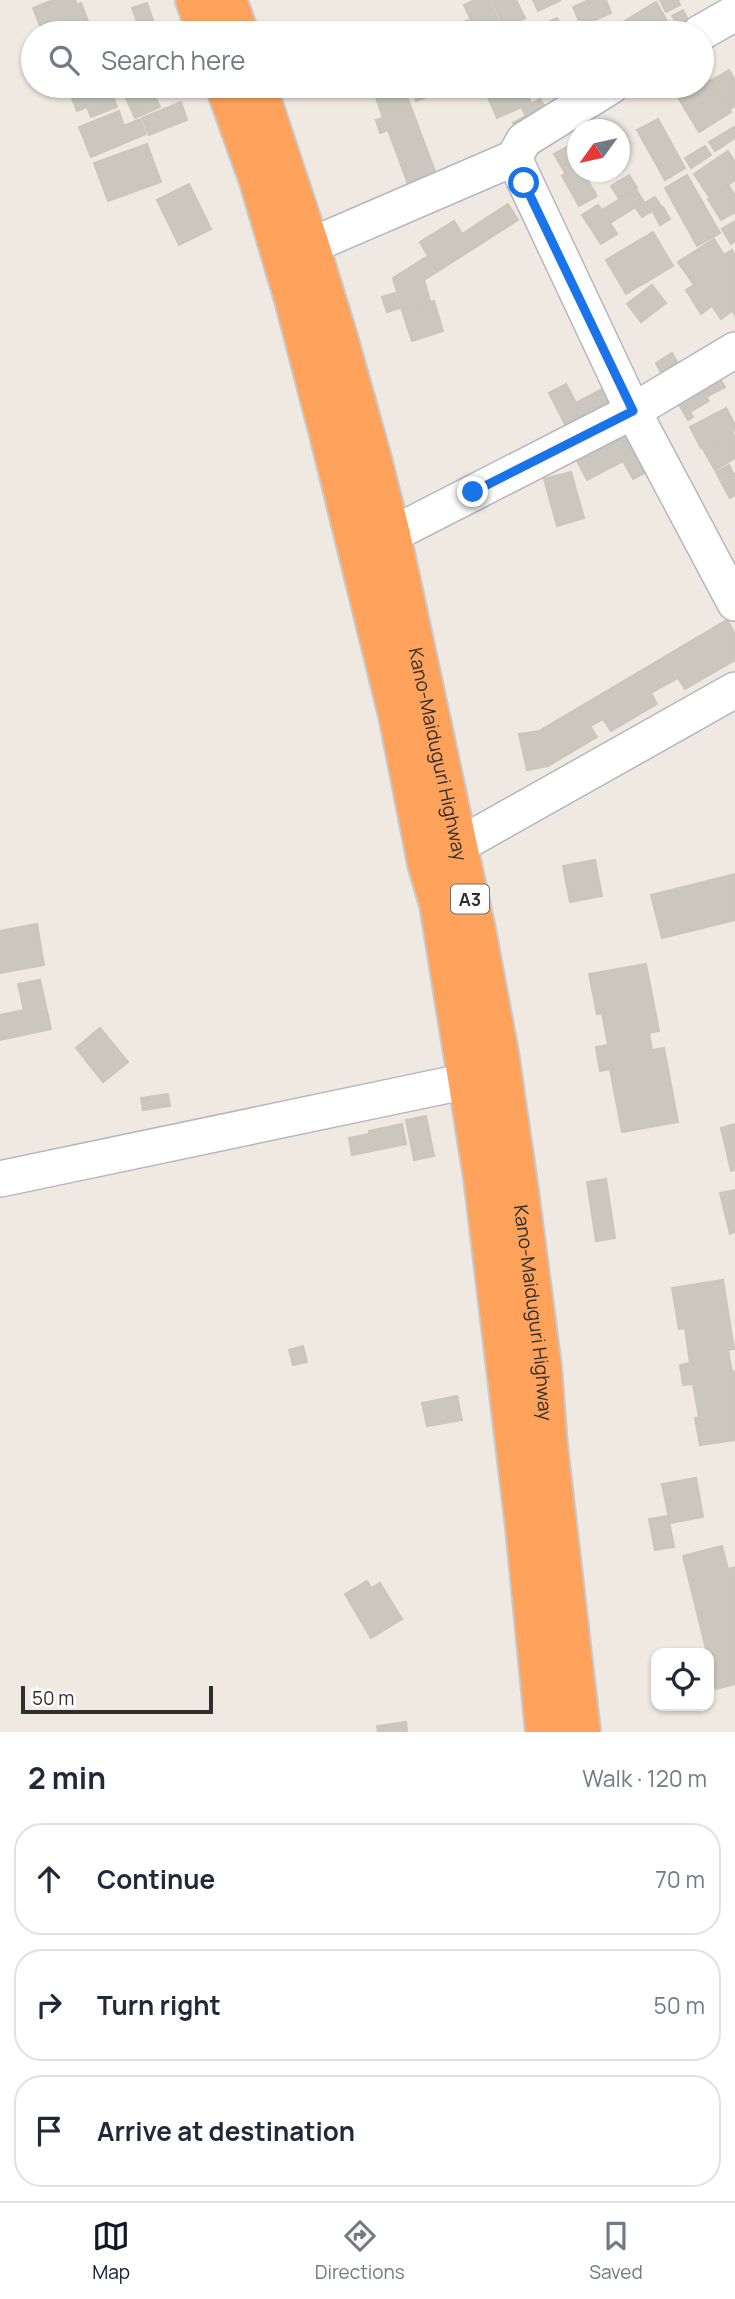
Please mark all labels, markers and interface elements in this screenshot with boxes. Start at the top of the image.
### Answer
search box [21,21,714,98]
icon: search [45,41,83,79]
text: Search here [101,42,246,78]
north arrow [567,119,630,182]
route start [508,167,539,198]
route end [457,476,488,507]
street label: Kano-Maiduguri Highway [403,645,474,863]
road number: A3 [451,884,489,914]
street label: Kano-Maiduguri Highway [508,1203,559,1422]
map controls [651,1648,714,1711]
button: locate [651,1648,714,1711]
scale bar [21,1683,214,1715]
text: 50 m [32,1685,74,1711]
text: 2 min [28,1757,106,1798]
text: Walk · 120 m [582,1762,707,1794]
icon: ahead [30,1860,68,1898]
text: Continue [97,1861,215,1897]
text: 70 m [655,1863,705,1895]
icon: right [30,1986,68,2024]
text: Turn right [97,1987,221,2023]
text: 50 m [654,1989,705,2021]
icon: arrive [30,2112,68,2150]
text: Arrive at destination [97,2113,355,2149]
tab: Map [92,2217,130,2285]
tab: Directions [315,2217,405,2285]
tab: Saved [589,2217,643,2285]

